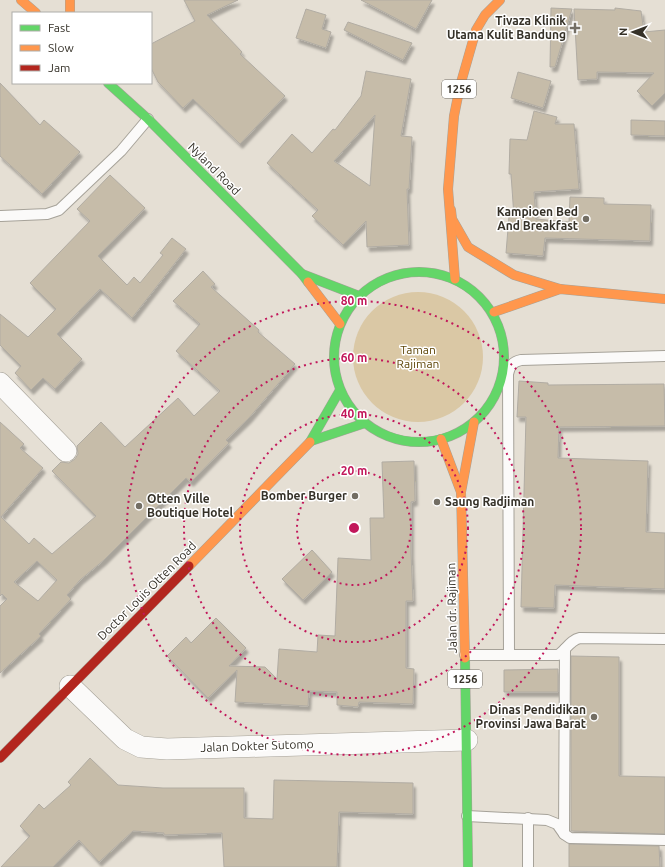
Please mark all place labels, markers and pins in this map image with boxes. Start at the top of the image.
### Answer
place label: Tivaza Klinik Utama Kulit Bandung [447,14,566,41]
marker: Tivaza Klinik Utama Kulit Bandung [569,22,581,34]
place label: Kampioen Bed And Breakfast [497,205,578,232]
marker: Kampioen Bed And Breakfast [581,214,591,224]
place label: Bomber Burger [261,489,347,502]
marker: Bomber Burger [350,491,360,501]
place label: Otten Ville Boutique Hotel [147,492,233,519]
place label: Saung Radjiman [445,495,534,508]
marker: Saung Radjiman [432,497,442,507]
marker: Otten Ville Boutique Hotel [134,501,144,511]
centre of rings [347,521,361,535]
place label: Dinas Pendidikan Provinsi Jawa Barat [476,703,586,730]
marker: Dinas Pendidikan Provinsi Jawa Barat [589,712,599,722]

